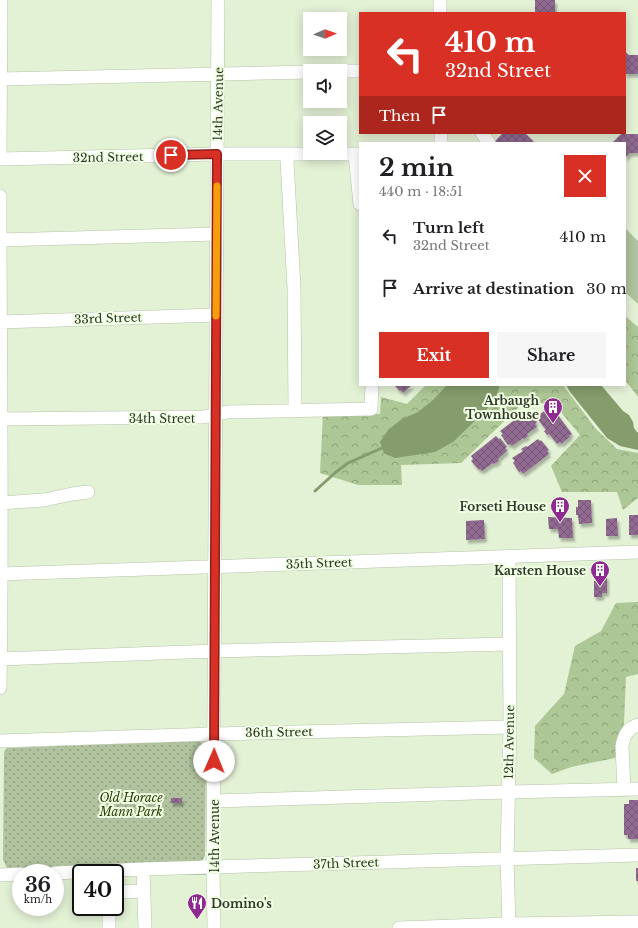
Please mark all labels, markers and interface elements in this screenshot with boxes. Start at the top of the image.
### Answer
north arrow [303,12,347,56]
map controls [303,12,347,160]
text: 410 m [445,25,535,60]
icon: left [379,28,431,80]
text: 32nd Street [445,60,551,82]
button: sound [303,64,347,108]
street label: 14th Avenue [210,67,226,141]
icon: arrive [428,104,450,126]
text: Then [379,106,420,125]
button: layers [303,116,347,160]
pin [154,138,188,172]
icon: arrive [160,144,182,166]
street label: 32nd Street [73,149,144,165]
text: 2 min [379,153,454,182]
button: close [564,155,606,197]
text: 440 m · 18:51 [379,183,463,200]
text: Turn left [413,218,484,237]
icon: left [379,225,401,247]
text: 410 m [559,227,606,246]
text: 32nd Street [413,237,490,254]
icon: arrive [379,277,401,299]
text: Arrive at destination [413,279,574,298]
text: 30 m [586,279,627,298]
street label: 33rd Street [74,309,143,327]
button: Exit [379,332,489,378]
button: Share [497,332,606,378]
place label: Arbaugh Townhouse [465,393,539,422]
building icon: Arbaugh Townhouse [542,396,564,424]
street label: 34th Street [129,411,196,426]
building icon: Forseti House [549,495,571,523]
place label: Forseti House [459,499,546,514]
street label: 35th Street [285,554,353,572]
building icon: Karsten House [589,559,611,587]
place label: Karsten House [494,563,586,578]
street label: 12th Avenue [501,705,517,779]
street label: 36th Street [245,724,313,740]
position arrow [193,740,235,782]
park label: Old Horace Mann Park [99,790,163,819]
street label: 14th Avenue [207,799,222,873]
street label: 37th Street [313,854,380,872]
speed limit sign: 40 [72,864,124,916]
text: 36 [25,873,51,897]
restaurant icon: Domino's [186,892,208,920]
text: km/h [24,893,52,906]
place label: Domino's [211,896,272,911]

